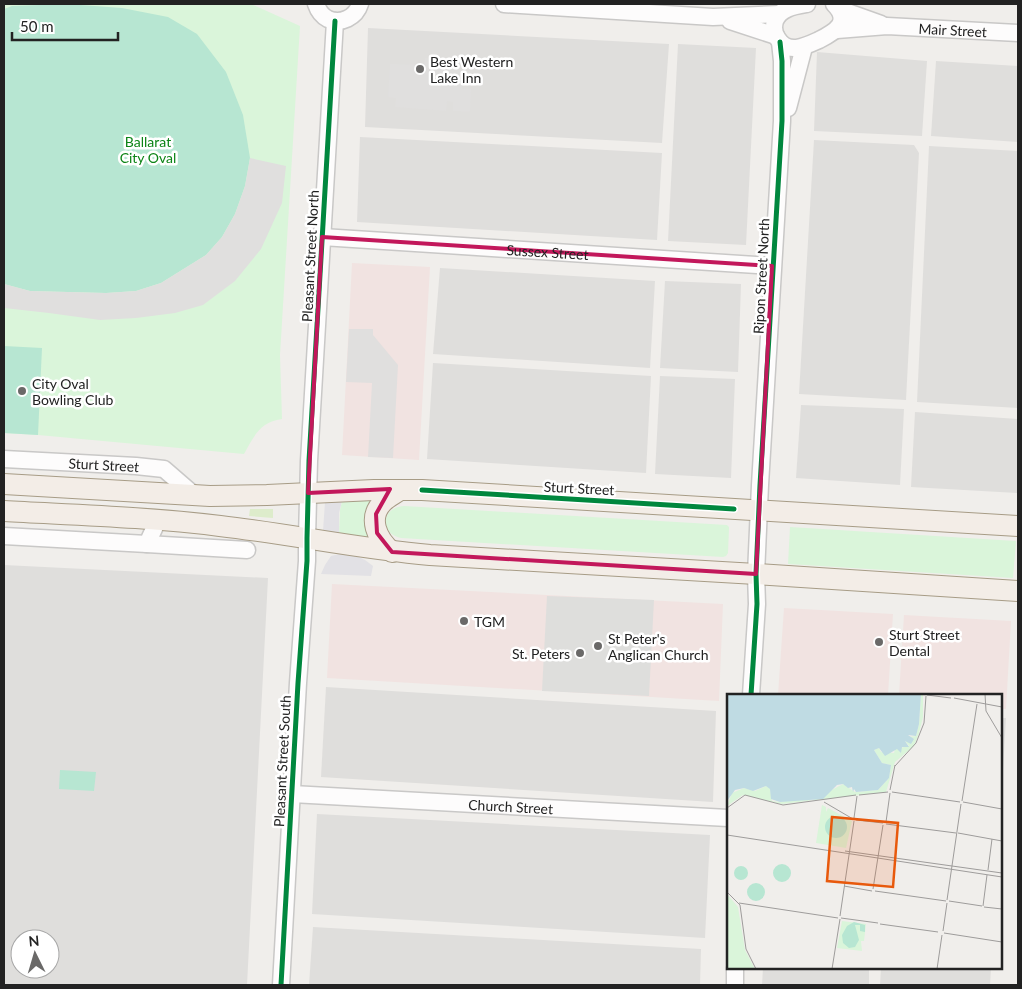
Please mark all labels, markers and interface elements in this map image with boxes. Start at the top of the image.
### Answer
scale bar [12,10,119,42]
text: 50 m [20,17,54,35]
street label: Mair Street [918,19,987,40]
place label: Best Western Lake Inn [430,53,513,86]
marker: Best Western Lake Inn [414,63,426,75]
park label: Ballarat City Oval [120,133,176,166]
street label: Pleasant Street North [298,190,322,322]
street label: Ripon Street North [749,218,773,334]
street label: Sussex Street [506,241,589,262]
place label: City Oval Bowling Club [32,375,114,408]
marker: City Oval Bowling Club [16,385,28,397]
street label: Sturt Street [68,454,140,475]
street label: Sturt Street [543,478,615,498]
place label: TGM [474,613,505,630]
marker: TGM [458,615,470,627]
place label: Sturt Street Dental [889,626,960,659]
place label: St Peter's Anglican Church [608,630,709,663]
marker: Sturt Street Dental [873,636,885,648]
marker: St Peter's Anglican Church [592,640,604,652]
place label: St. Peters [512,645,570,662]
marker: St. Peters [574,647,586,659]
inset map [727,694,1002,969]
street label: Pleasant Street South [270,695,294,827]
street label: Church Street [468,795,553,817]
north arrow [10,929,60,979]
text: N [28,932,40,949]

